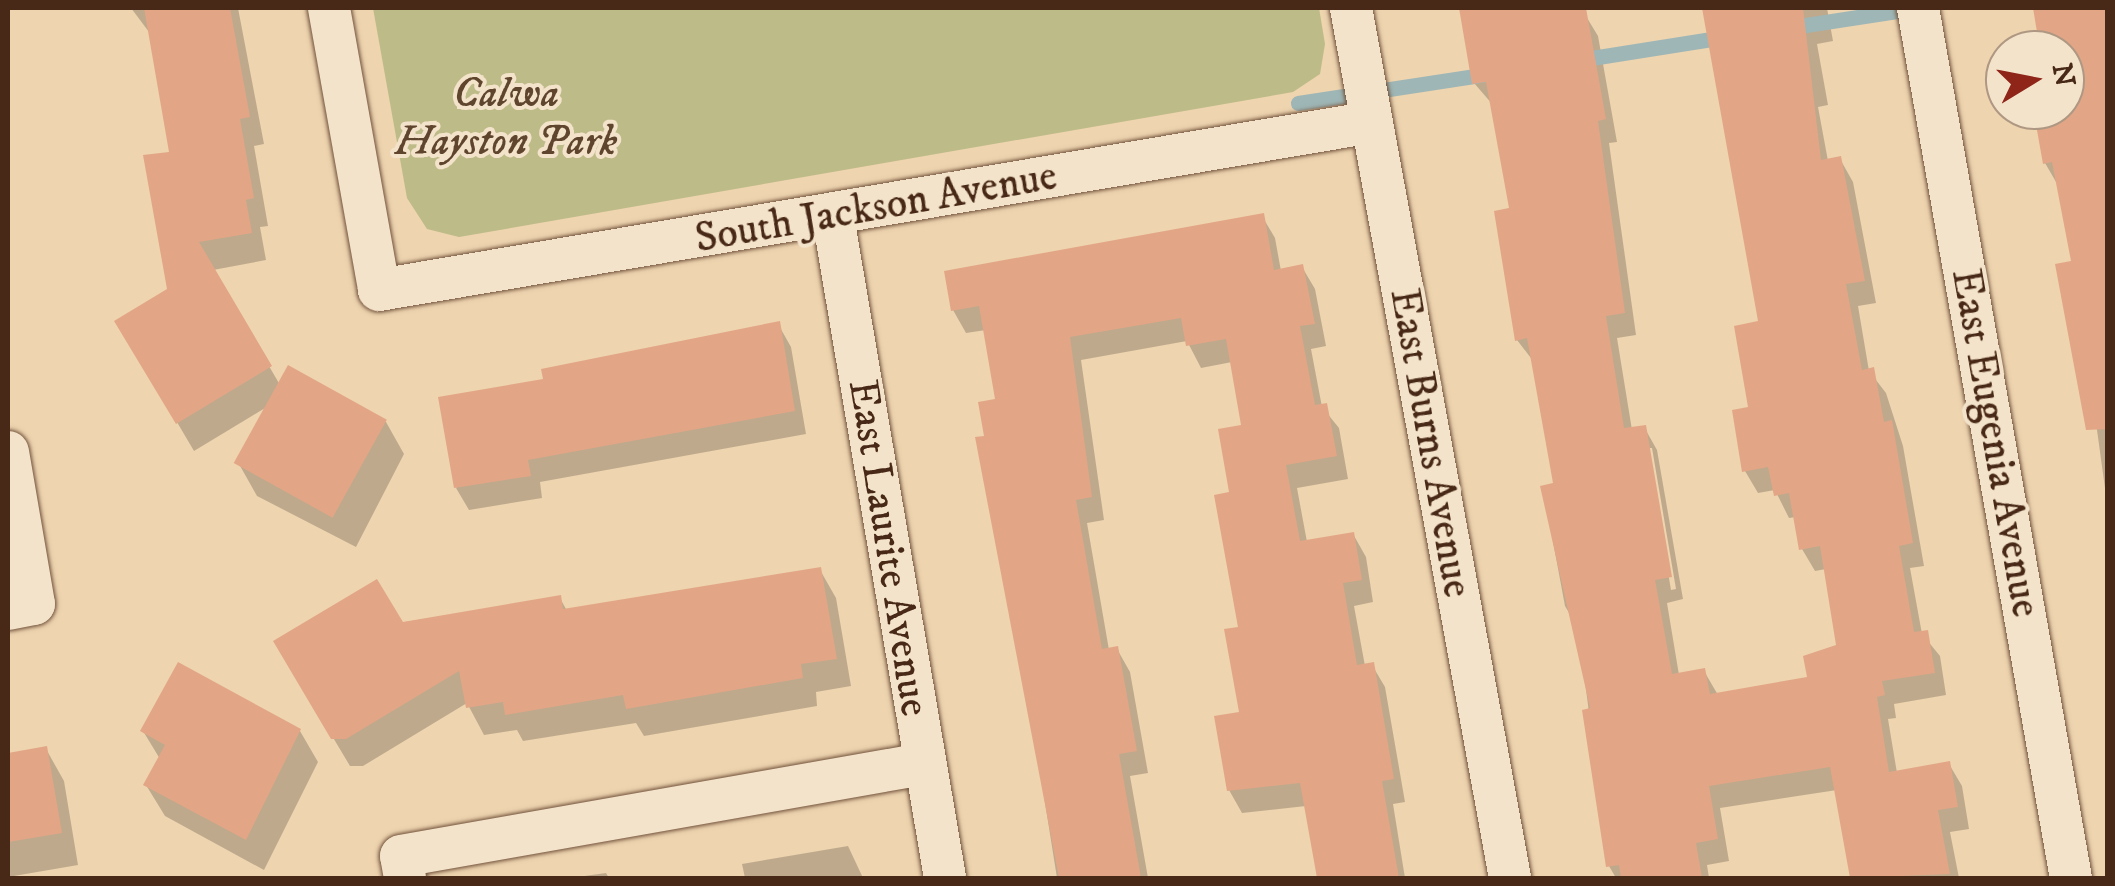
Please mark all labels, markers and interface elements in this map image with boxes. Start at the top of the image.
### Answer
north arrow [1985,30,2085,130]
text: N [2044,61,2082,89]
park label: Calwa Hayston Park [395,69,617,168]
street label: South Jackson Avenue [691,151,1061,265]
street label: East Eugenia Avenue [1940,265,2050,621]
street label: East Burns Avenue [1378,285,1482,601]
street label: East Laurite Avenue [837,376,939,720]

